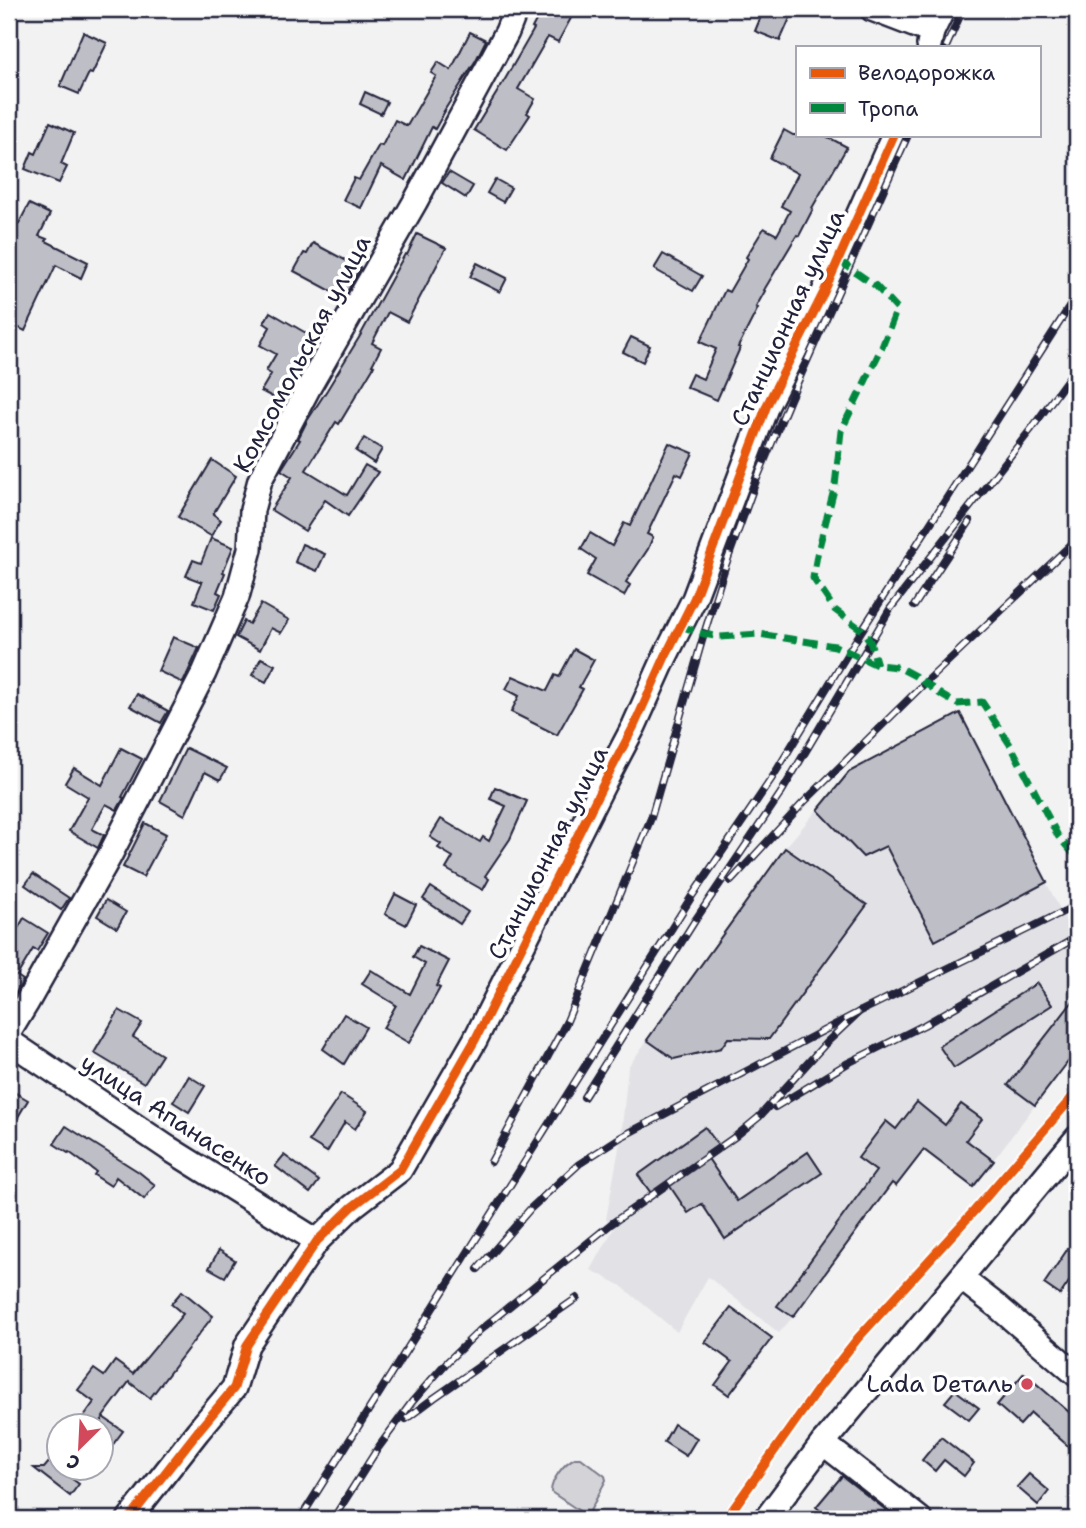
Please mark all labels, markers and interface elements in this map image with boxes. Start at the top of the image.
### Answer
legend [796,46,1040,136]
text: Велодорожка [858,59,995,87]
text: Тропа [858,95,918,123]
street label: Станционная улица [724,205,852,431]
street label: Комсомольская улица [226,230,378,478]
street label: Станционная улица [480,741,616,965]
street label: улица Апанасенко [75,1046,277,1194]
place label: Lada Dеталь [866,1368,1013,1400]
marker: Lada Dеталь [1019,1376,1035,1392]
north arrow [46,1412,116,1482]
text: С [63,1448,84,1476]

